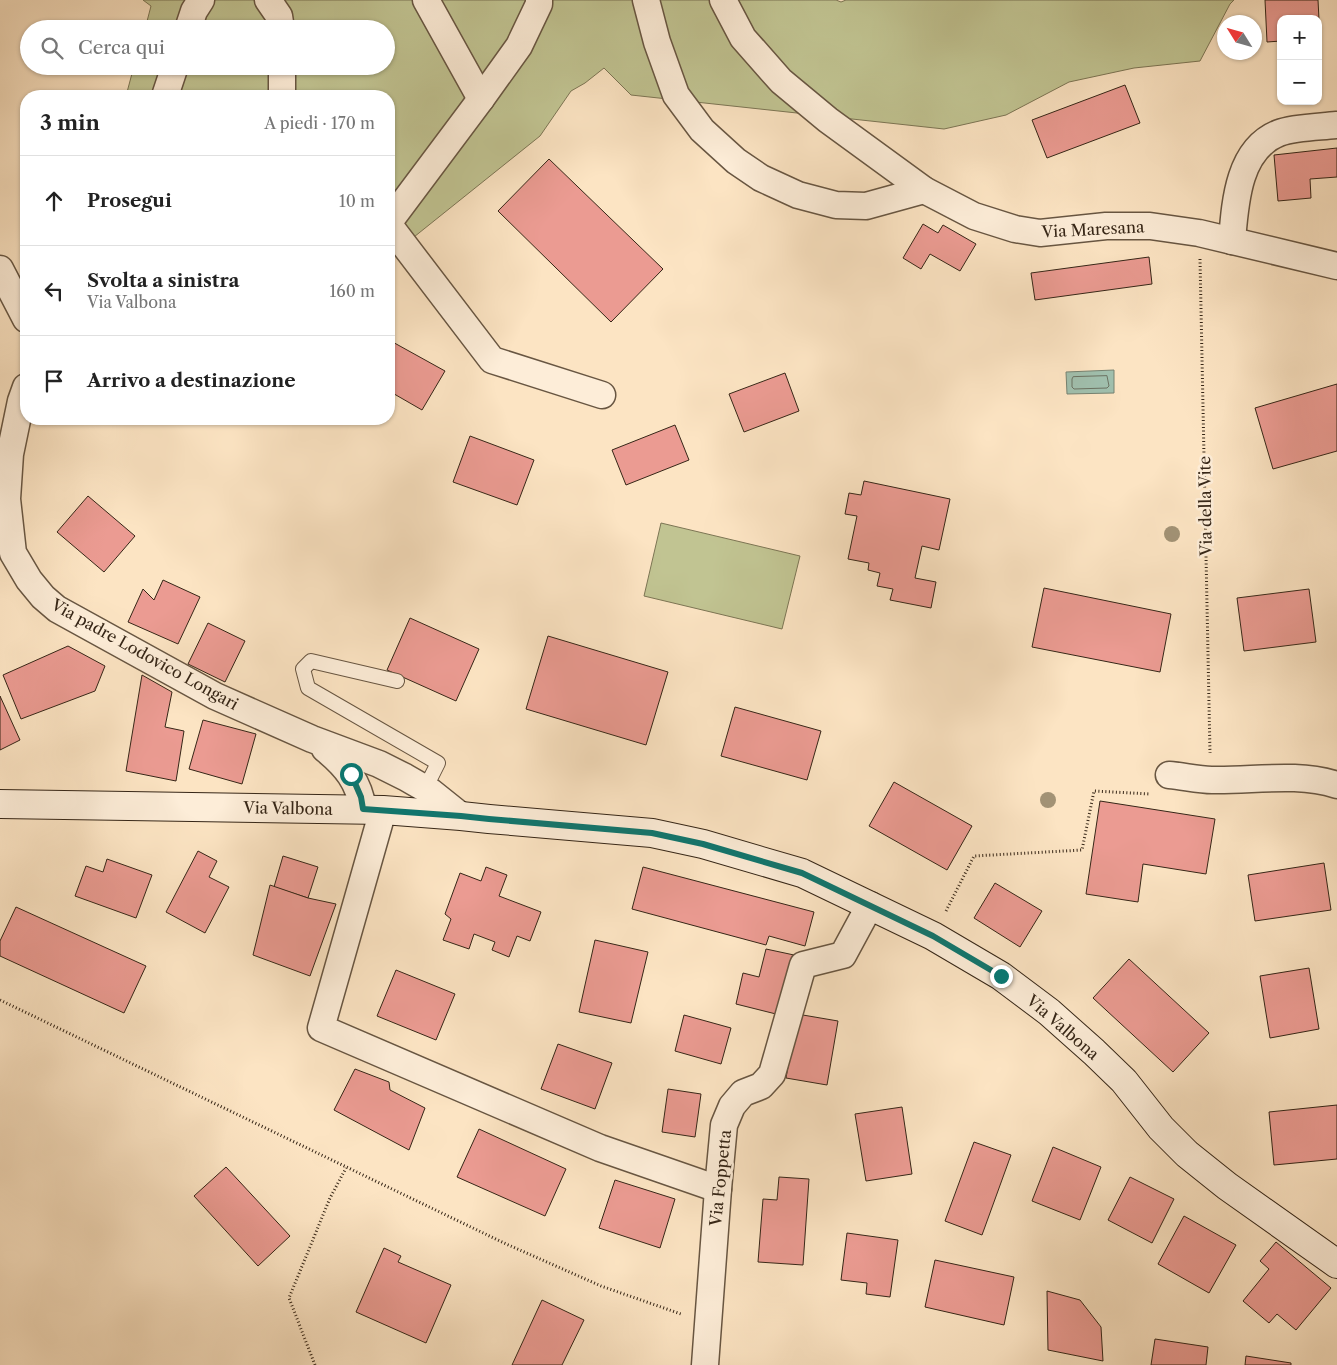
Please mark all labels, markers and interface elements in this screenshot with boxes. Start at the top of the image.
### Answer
north arrow [1217,15,1262,60]
map controls [1277,15,1322,105]
button: + [1277,15,1322,60]
search box [20,20,395,75]
icon: search [38,34,66,62]
text: Cerca qui [78,36,165,59]
button: − [1277,60,1322,105]
text: 3 min [40,110,100,135]
text: A piedi · 170 m [264,113,375,133]
icon: ahead [40,187,68,215]
text: Prosegui [87,189,172,212]
text: 10 m [339,191,375,211]
street label: Via Maresana [1040,216,1145,242]
text: Svolta a sinistra [87,269,240,292]
icon: left [40,277,68,305]
text: 160 m [330,281,375,301]
text: Via Valbona [87,292,177,312]
icon: arrive [40,367,68,395]
text: Arrivo a destinazione [87,369,296,392]
street label: Via della Vite [1194,456,1216,557]
street label: Via padre Lodovico Longari [47,594,242,714]
route start [340,763,363,786]
street label: Via Valbona [242,797,333,819]
route end [990,965,1013,988]
street label: Via Valbona [1022,989,1104,1064]
street label: Via Foppetta [705,1128,735,1228]

